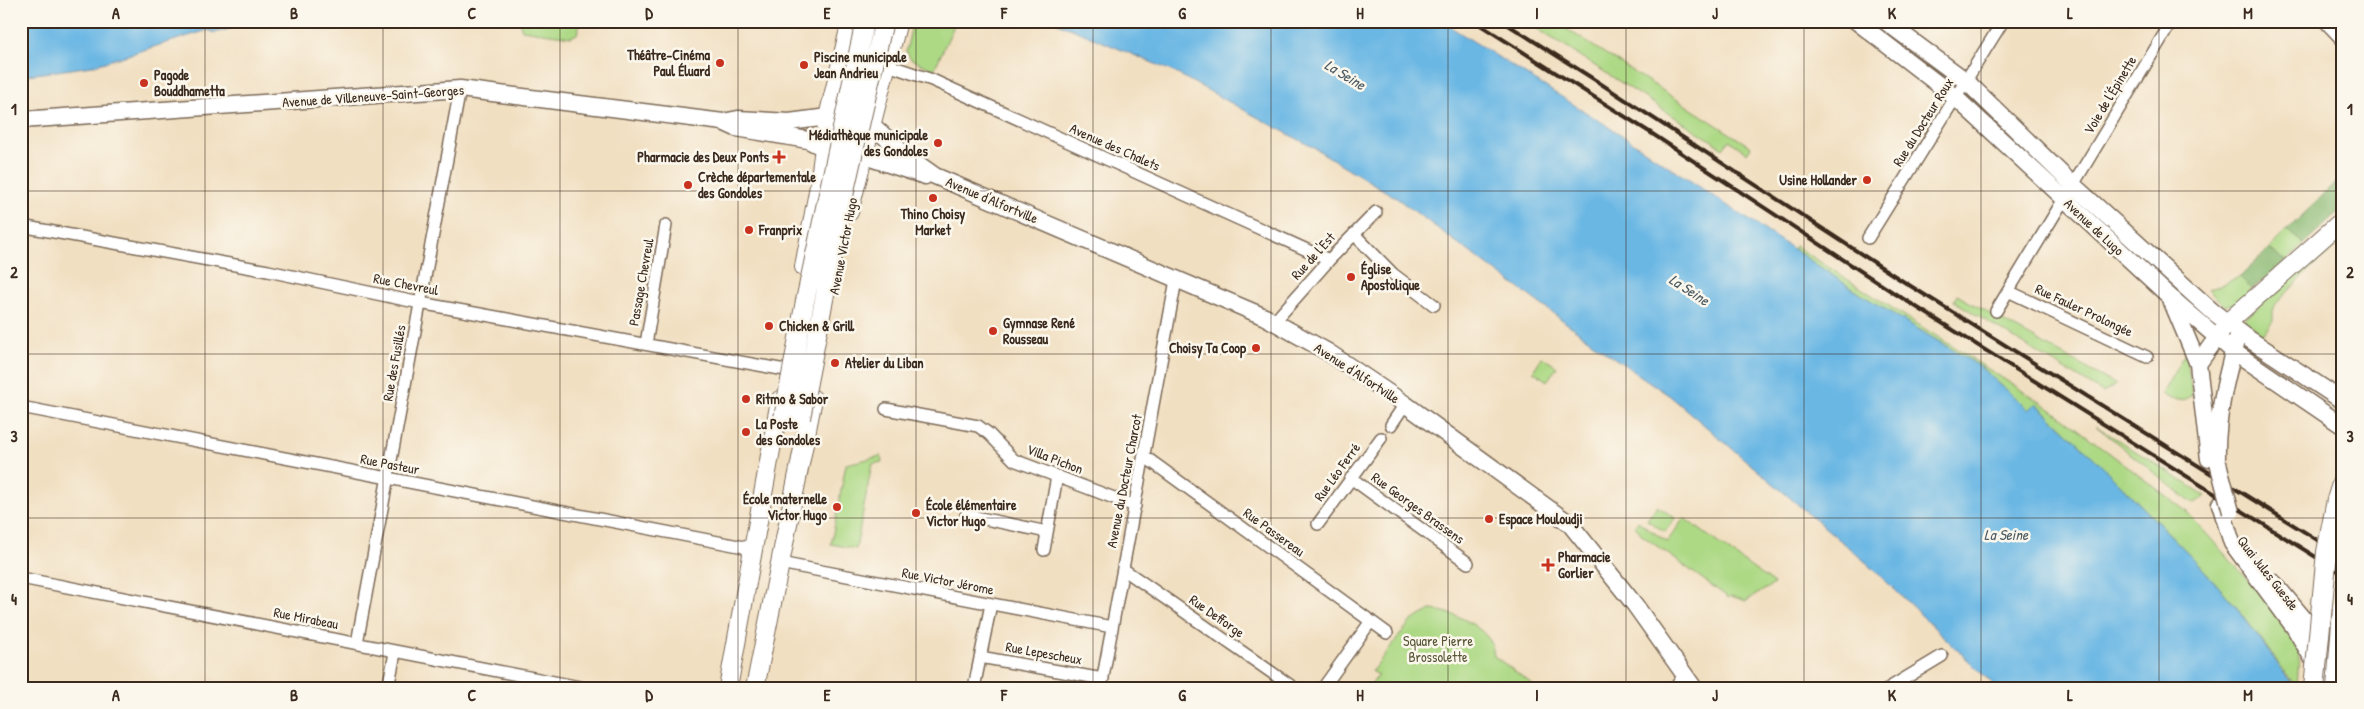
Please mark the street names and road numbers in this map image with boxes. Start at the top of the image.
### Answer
street label: Voie de l'Épinette [2079,52,2141,138]
street label: Rue du Docteur Roux [1888,74,1957,170]
street label: Avenue de Villeneuve-Saint-Georges [281,80,465,112]
street label: Avenue des Chalets [1067,118,1163,175]
street label: Avenue d'Alfortville [943,172,1042,228]
street label: Avenue de Lugo [2060,194,2129,260]
street label: Avenue Victor Hugo [824,196,862,296]
street label: Rue de l'Est [1286,228,1339,283]
street label: Passage Chevreul [623,236,659,327]
street label: Rue Chevreul [372,268,440,299]
street label: Rue Fauler Prolongée [2032,279,2137,342]
street label: Rue des Fusillés [377,323,410,402]
street label: Avenue d'Alfortville [1311,338,1404,408]
street label: Avenue du Docteur Charcot [1101,412,1146,549]
street label: Rue Léo Ferré [1309,438,1364,505]
street label: Villa Pichon [1024,439,1086,478]
street label: Rue Pasteur [359,448,422,479]
street label: Rue Georges Brassens [1367,467,1469,549]
street label: Rue Passereau [1240,503,1309,560]
street label: Quai Jules Guesde [2233,532,2304,614]
street label: Rue Victor Jérome [901,562,996,599]
street label: Rue Defforge [1185,590,1249,643]
street label: Rue Mirabeau [272,602,340,633]
street label: Rue Lepescheux [1004,636,1084,670]

